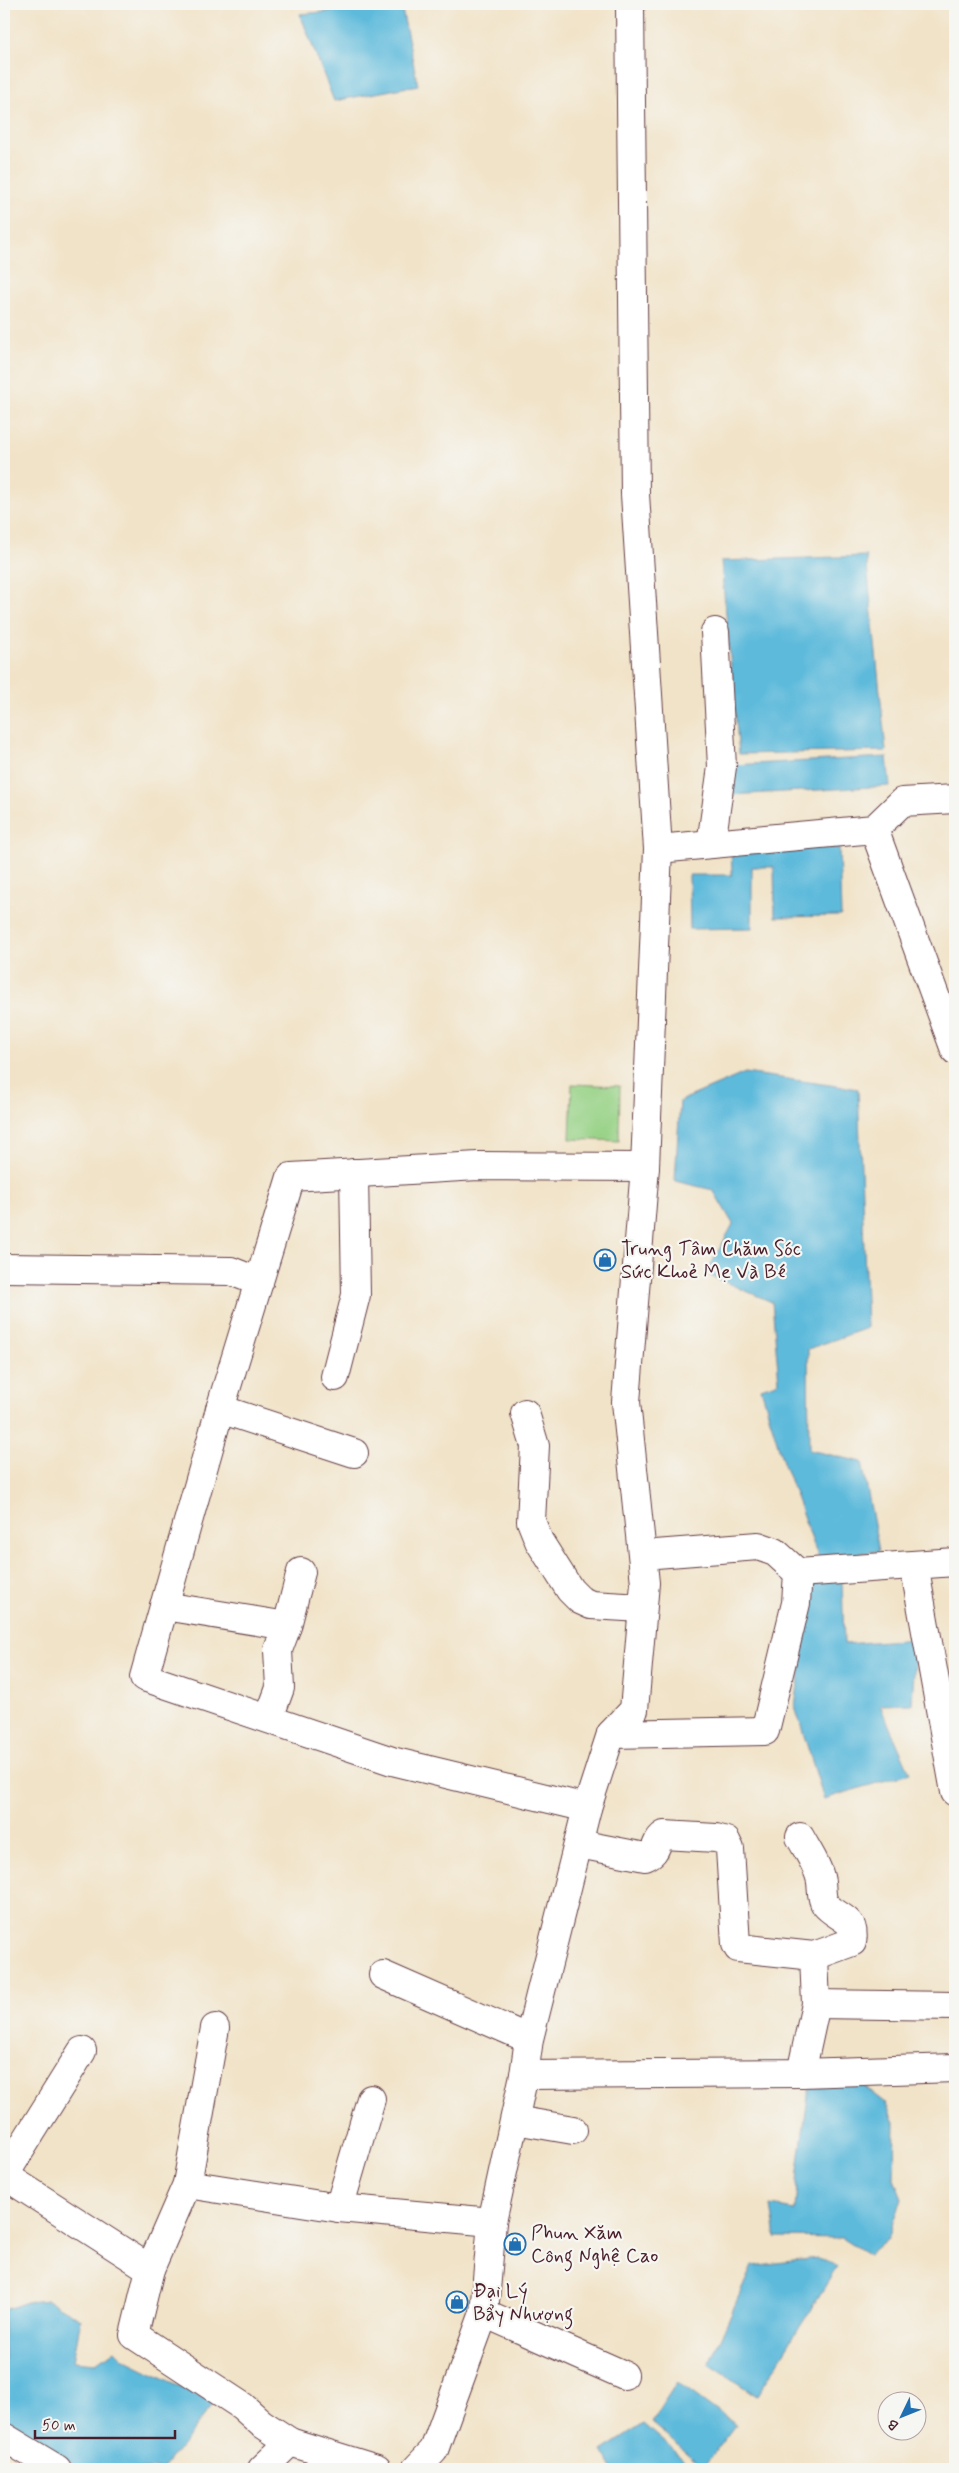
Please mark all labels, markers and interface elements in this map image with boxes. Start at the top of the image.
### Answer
place label: Trung Tâm Chăm Sóc Sức Khoẻ Mẹ Và Bé [621,1236,801,1286]
shop icon: Trung Tâm Chăm Sóc Sức Khoẻ Mẹ Và Bé [593,1248,617,1272]
place label: Phun Xăm Công Nghệ Cao [531,2220,659,2272]
shop icon: Phun Xăm Công Nghệ Cao [503,2232,527,2256]
place label: Đại Lý Bẩy Nhượng [473,2278,573,2330]
shop icon: Đại Lý Bẩy Nhượng [445,2290,469,2314]
north arrow [876,2390,926,2440]
scale bar [35,2408,175,2440]
text: B [884,2415,903,2434]
text: 50 m [42,2416,76,2436]

